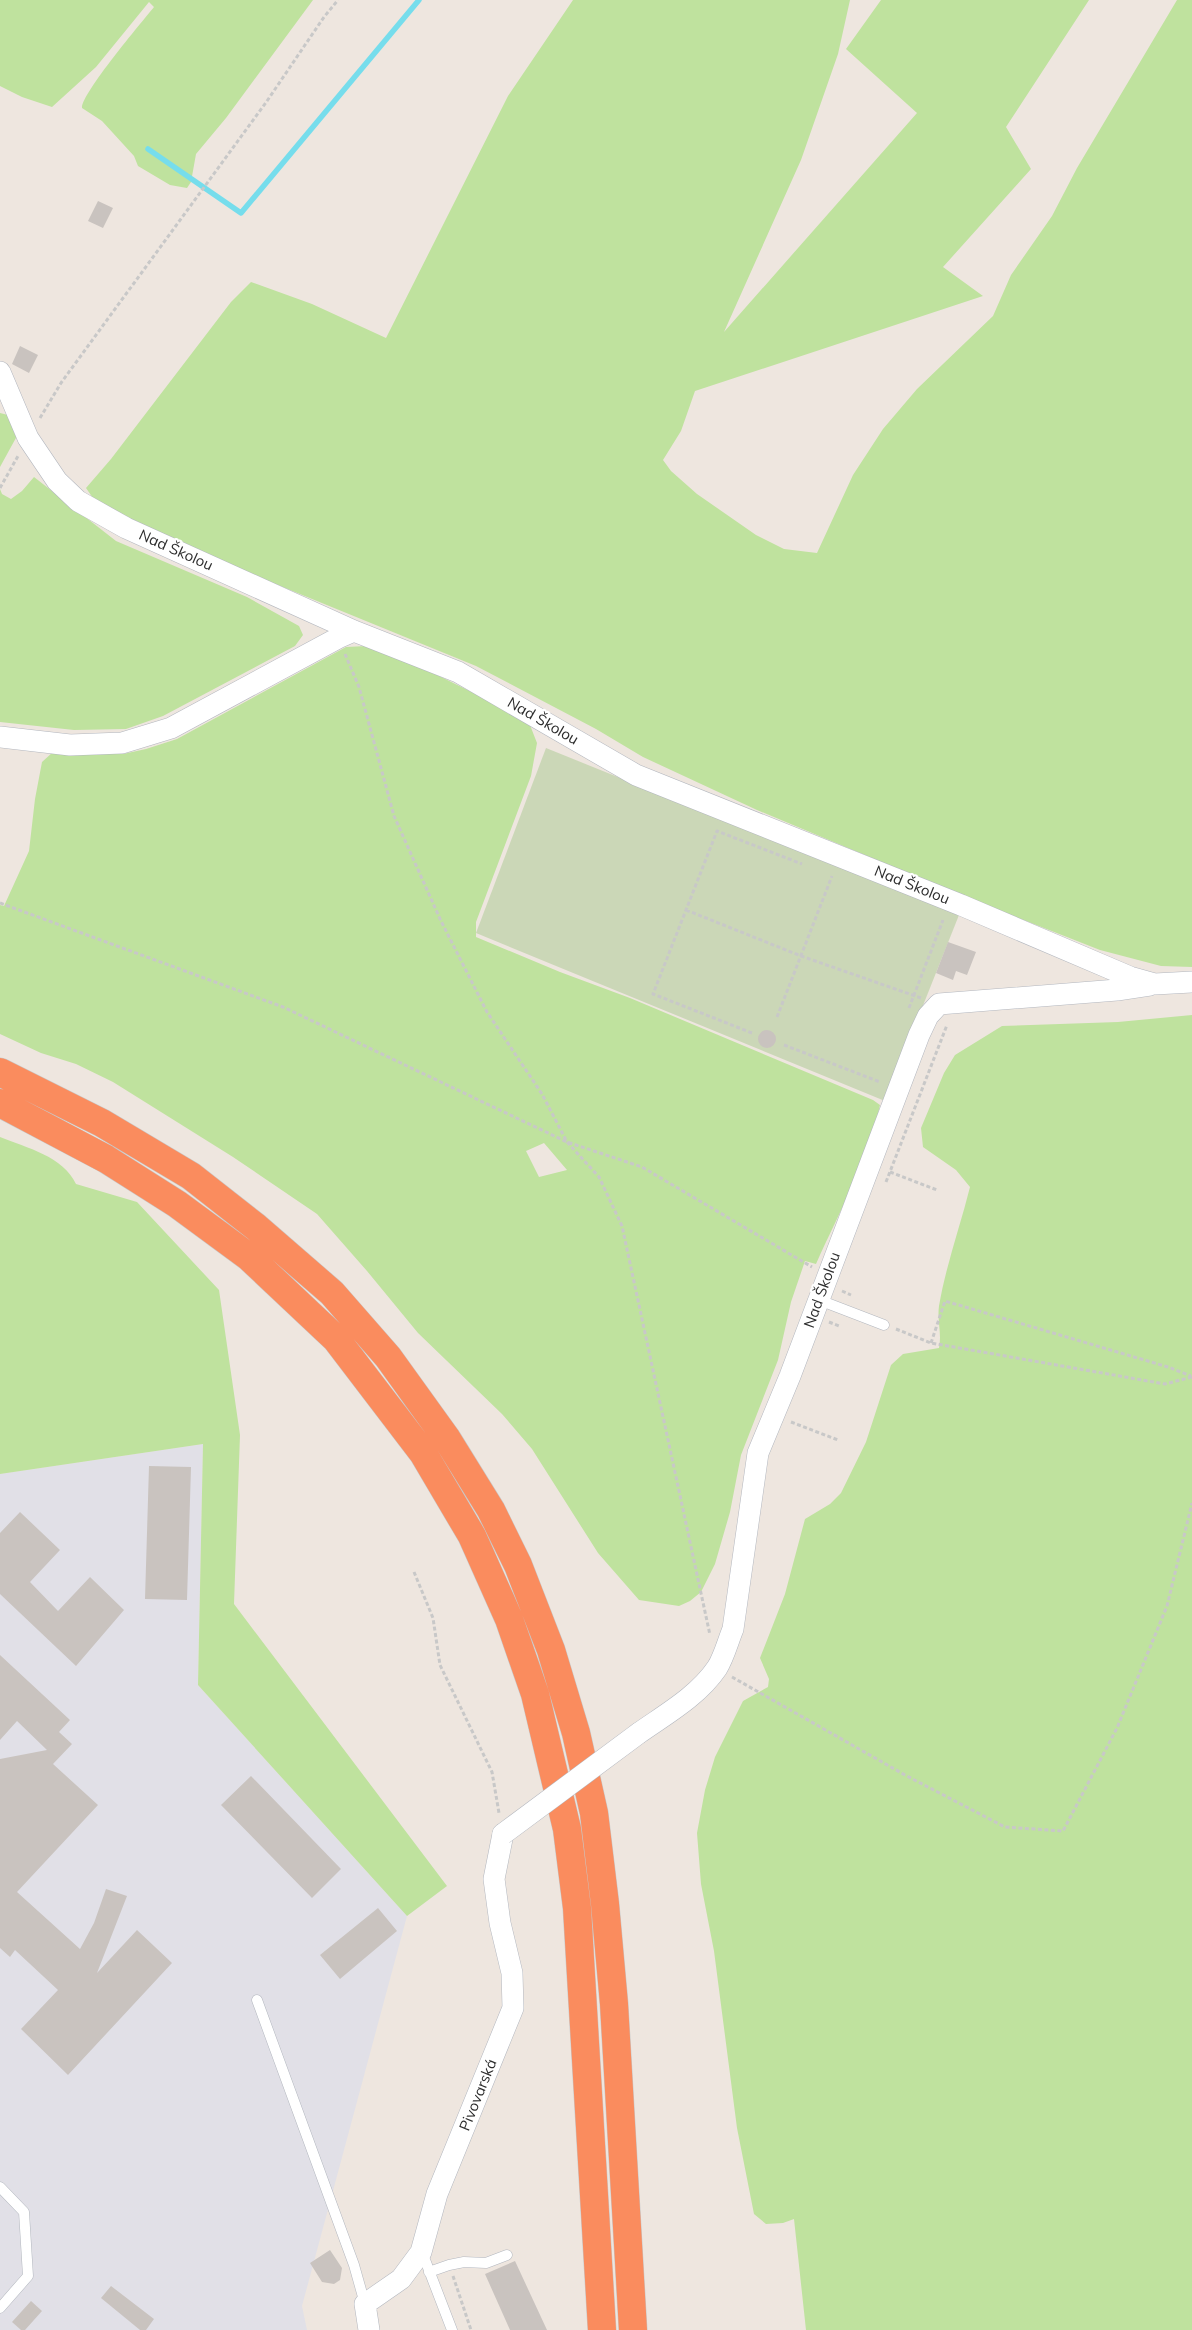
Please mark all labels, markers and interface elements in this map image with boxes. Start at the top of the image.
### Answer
street label: Nad Školou [136,525,216,574]
street label: Nad Školou [504,692,582,749]
street label: Nad Školou [872,861,953,908]
street label: Nad Školou [799,1249,844,1330]
street label: Pivovarská [454,2056,501,2134]

